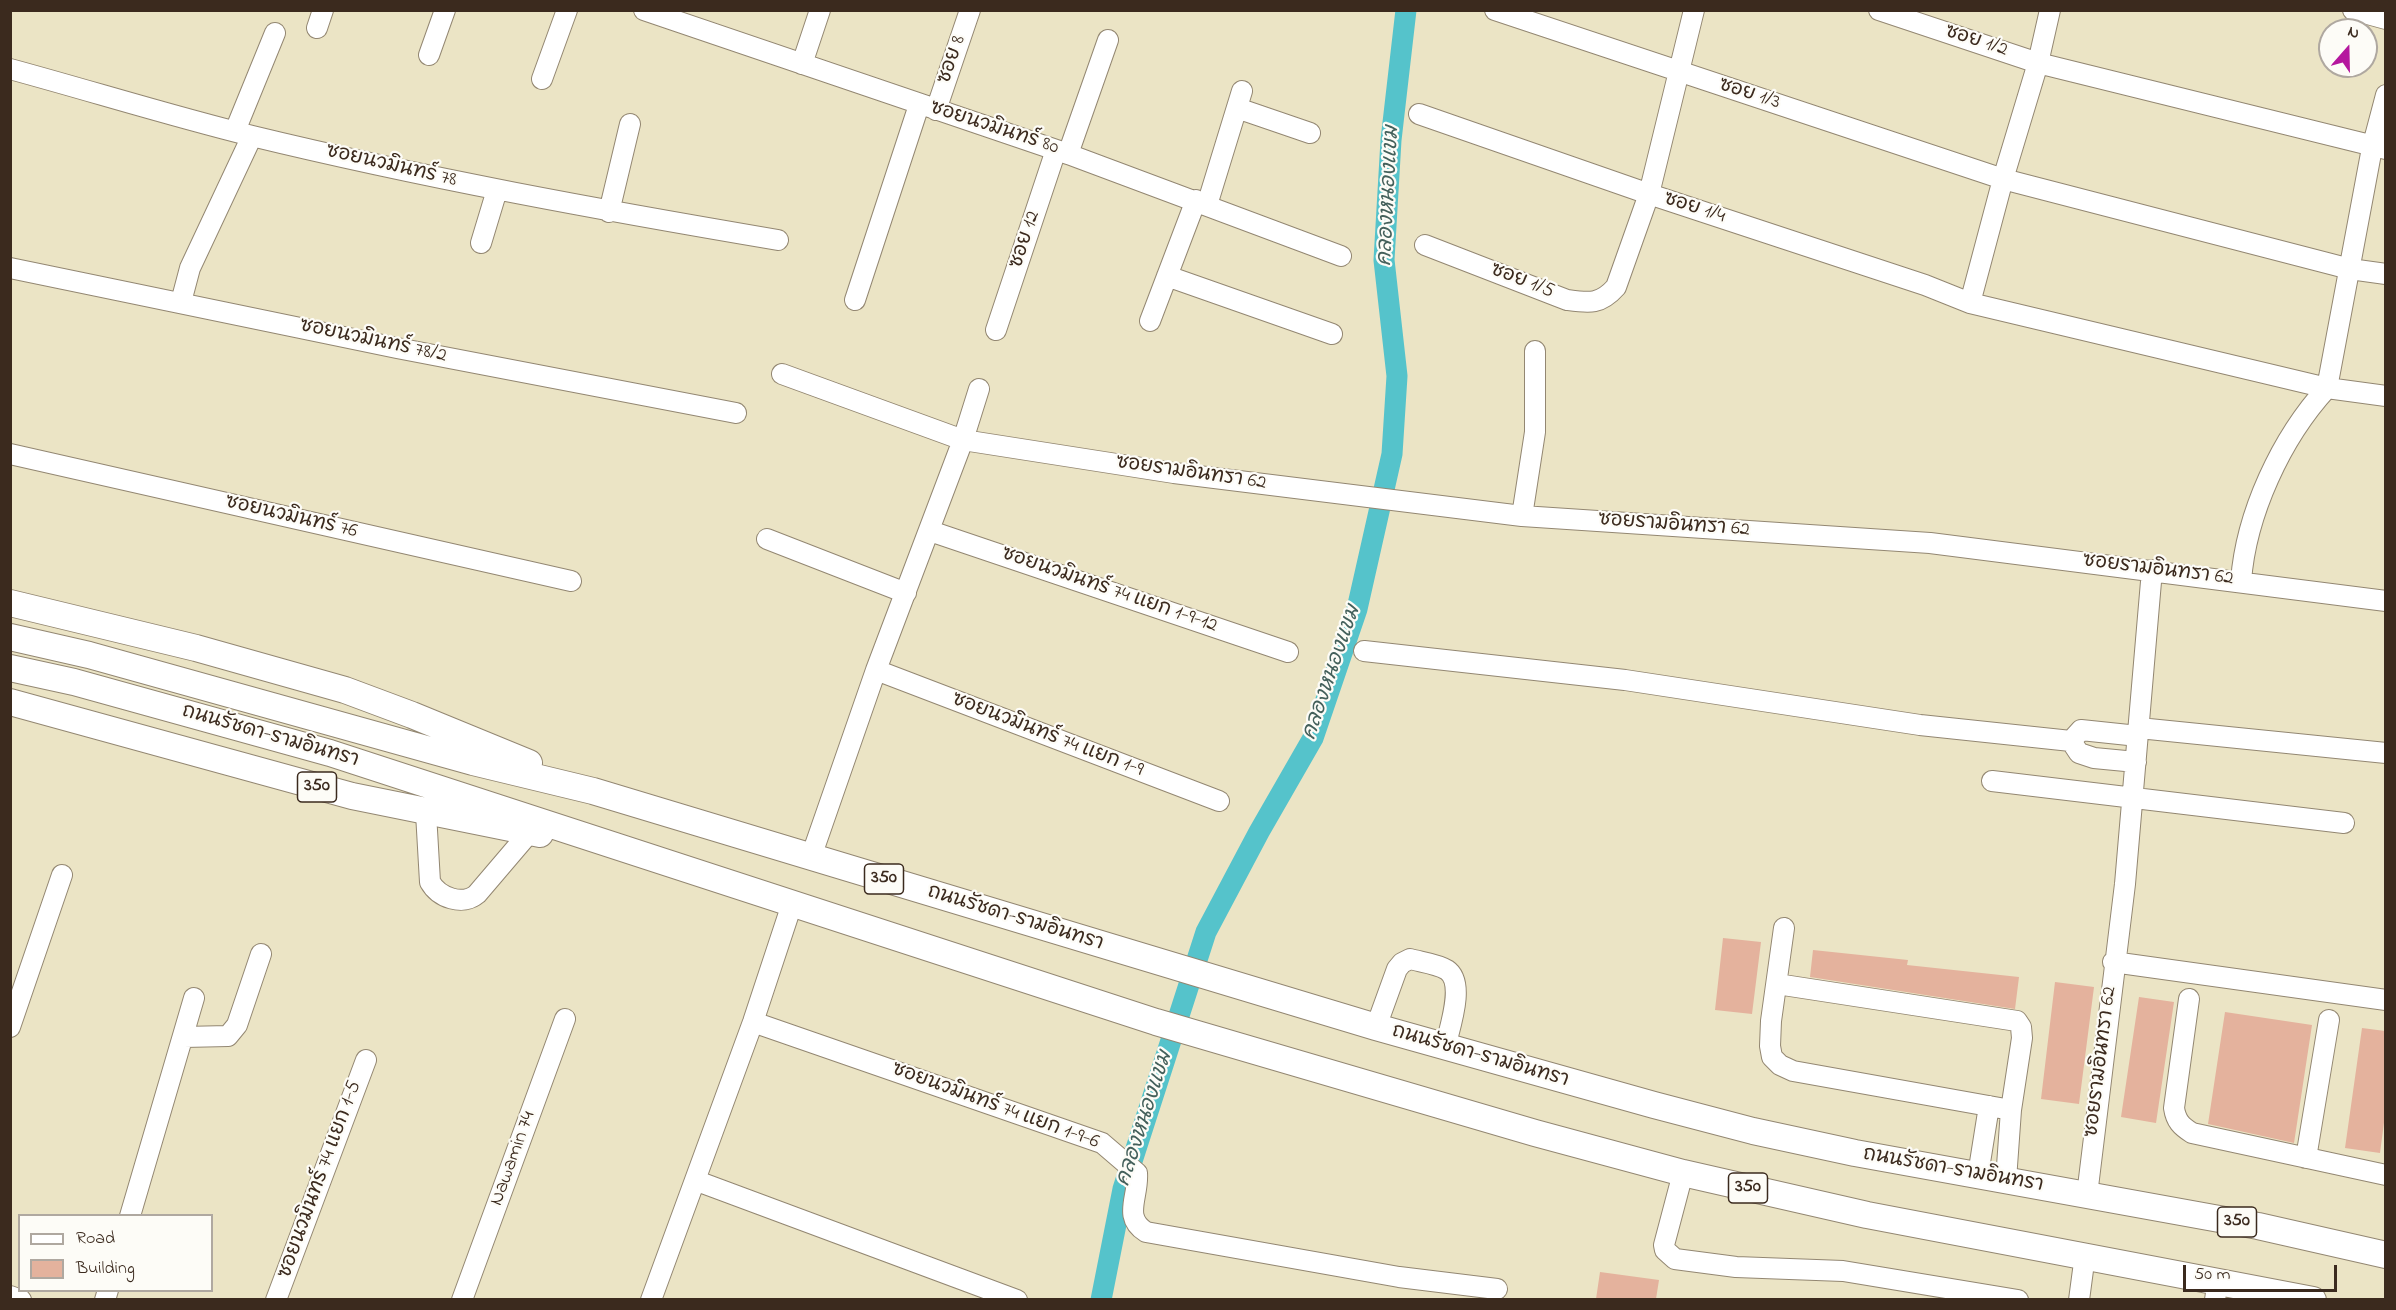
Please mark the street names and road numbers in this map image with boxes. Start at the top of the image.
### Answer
street label: ซอย 1/2 [1941,21,2011,63]
street label: ซอย 8 [934,33,972,87]
street label: ซอย 1/3 [1715,74,1783,116]
street label: ซอยนวมินทร์ 80 [927,97,1061,161]
street label: ซอยนวมินทร์ 78 [323,140,459,194]
street label: ซอย 1/4 [1660,188,1728,230]
street label: ซอย 12 [1006,208,1046,272]
street label: ซอย 1/5 [1487,259,1557,305]
street label: ซอยนวมินทร์ 78/2 [297,315,449,369]
street label: ซอยรามอินทรา 62 [1114,452,1268,496]
street label: ซอยนวมินทร์ 76 [223,491,359,545]
street label: ซอยรามอินทรา 62 [1598,509,1750,543]
street label: ซอยนวมินทร์ 74 แยก 1-9-12 [998,543,1220,639]
street label: ซอยรามอินทรา 62 [2081,550,2235,592]
street label: ซอยนวมินทร์ 74 แยก 1-9 [948,688,1146,784]
street label: ถนนรัชดา-รามอินทรา [179,700,361,774]
road number: 350 [298,772,336,802]
road number: 350 [864,864,904,894]
street label: ถนนรัชดา-รามอินทรา [924,881,1106,957]
street label: ซอยรามอินทรา 62 [2081,985,2123,1139]
street label: ถนนรัชดา-รามอินทรา [1389,1020,1571,1094]
street label: ซอยนวมินทร์ 74 แยก 1-9-6 [888,1058,1102,1156]
street label: ซอยนวมินทร์ 74 แยก 1-5 [274,1078,368,1282]
street label: Nawamin 74 [486,1109,542,1209]
street label: ถนนรัชดา-รามอินทรา [1861,1143,2045,1199]
road number: 350 [1728,1173,1768,1203]
road number: 350 [2218,1207,2256,1237]

